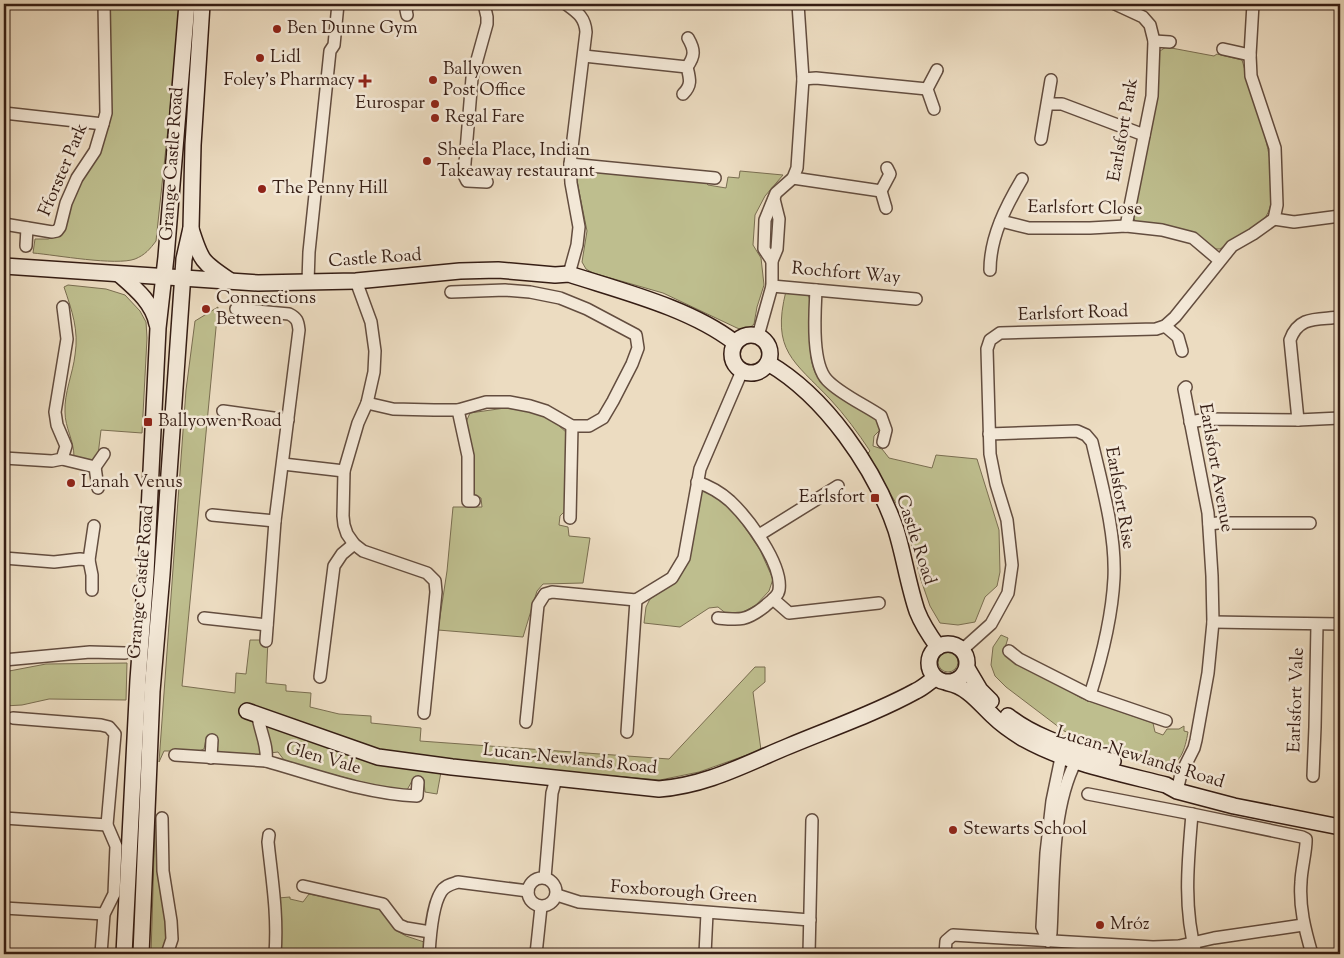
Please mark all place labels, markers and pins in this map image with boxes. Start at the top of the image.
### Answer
place label: Ben Dunne Gym [287,16,418,42]
marker: Ben Dunne Gym [271,23,283,35]
place label: Lidl [270,45,301,71]
marker: Lidl [254,52,266,64]
place label: Ballyowen Post Office [443,57,526,104]
place label: Foley's Pharmacy [223,68,355,94]
marker: Ballyowen Post Office [427,74,439,86]
marker: Foley's Pharmacy [359,75,371,87]
place label: Eurospar [355,91,425,117]
marker: Eurospar [429,98,441,110]
place label: Regal Fare [445,105,525,131]
marker: Regal Fare [429,112,441,124]
place label: Sheela Place, Indian Takeaway restaurant [437,138,595,185]
marker: Sheela Place, Indian Takeaway restaurant [421,155,433,167]
place label: The Penny Hill [272,176,388,202]
marker: The Penny Hill [256,183,268,195]
place label: Connections Between [216,286,316,333]
marker: Connections Between [200,303,212,315]
place label: Ballyowen Road [158,409,282,435]
marker: Ballyowen Road [142,416,154,428]
place label: Lanah Venus [81,470,183,496]
marker: Lanah Venus [65,477,77,489]
place label: Earlsfort [799,485,865,511]
marker: Earlsfort [869,492,881,504]
place label: Stewarts School [963,817,1087,843]
marker: Stewarts School [947,824,959,836]
place label: Mróz [1110,912,1150,938]
marker: Mróz [1094,919,1106,931]

